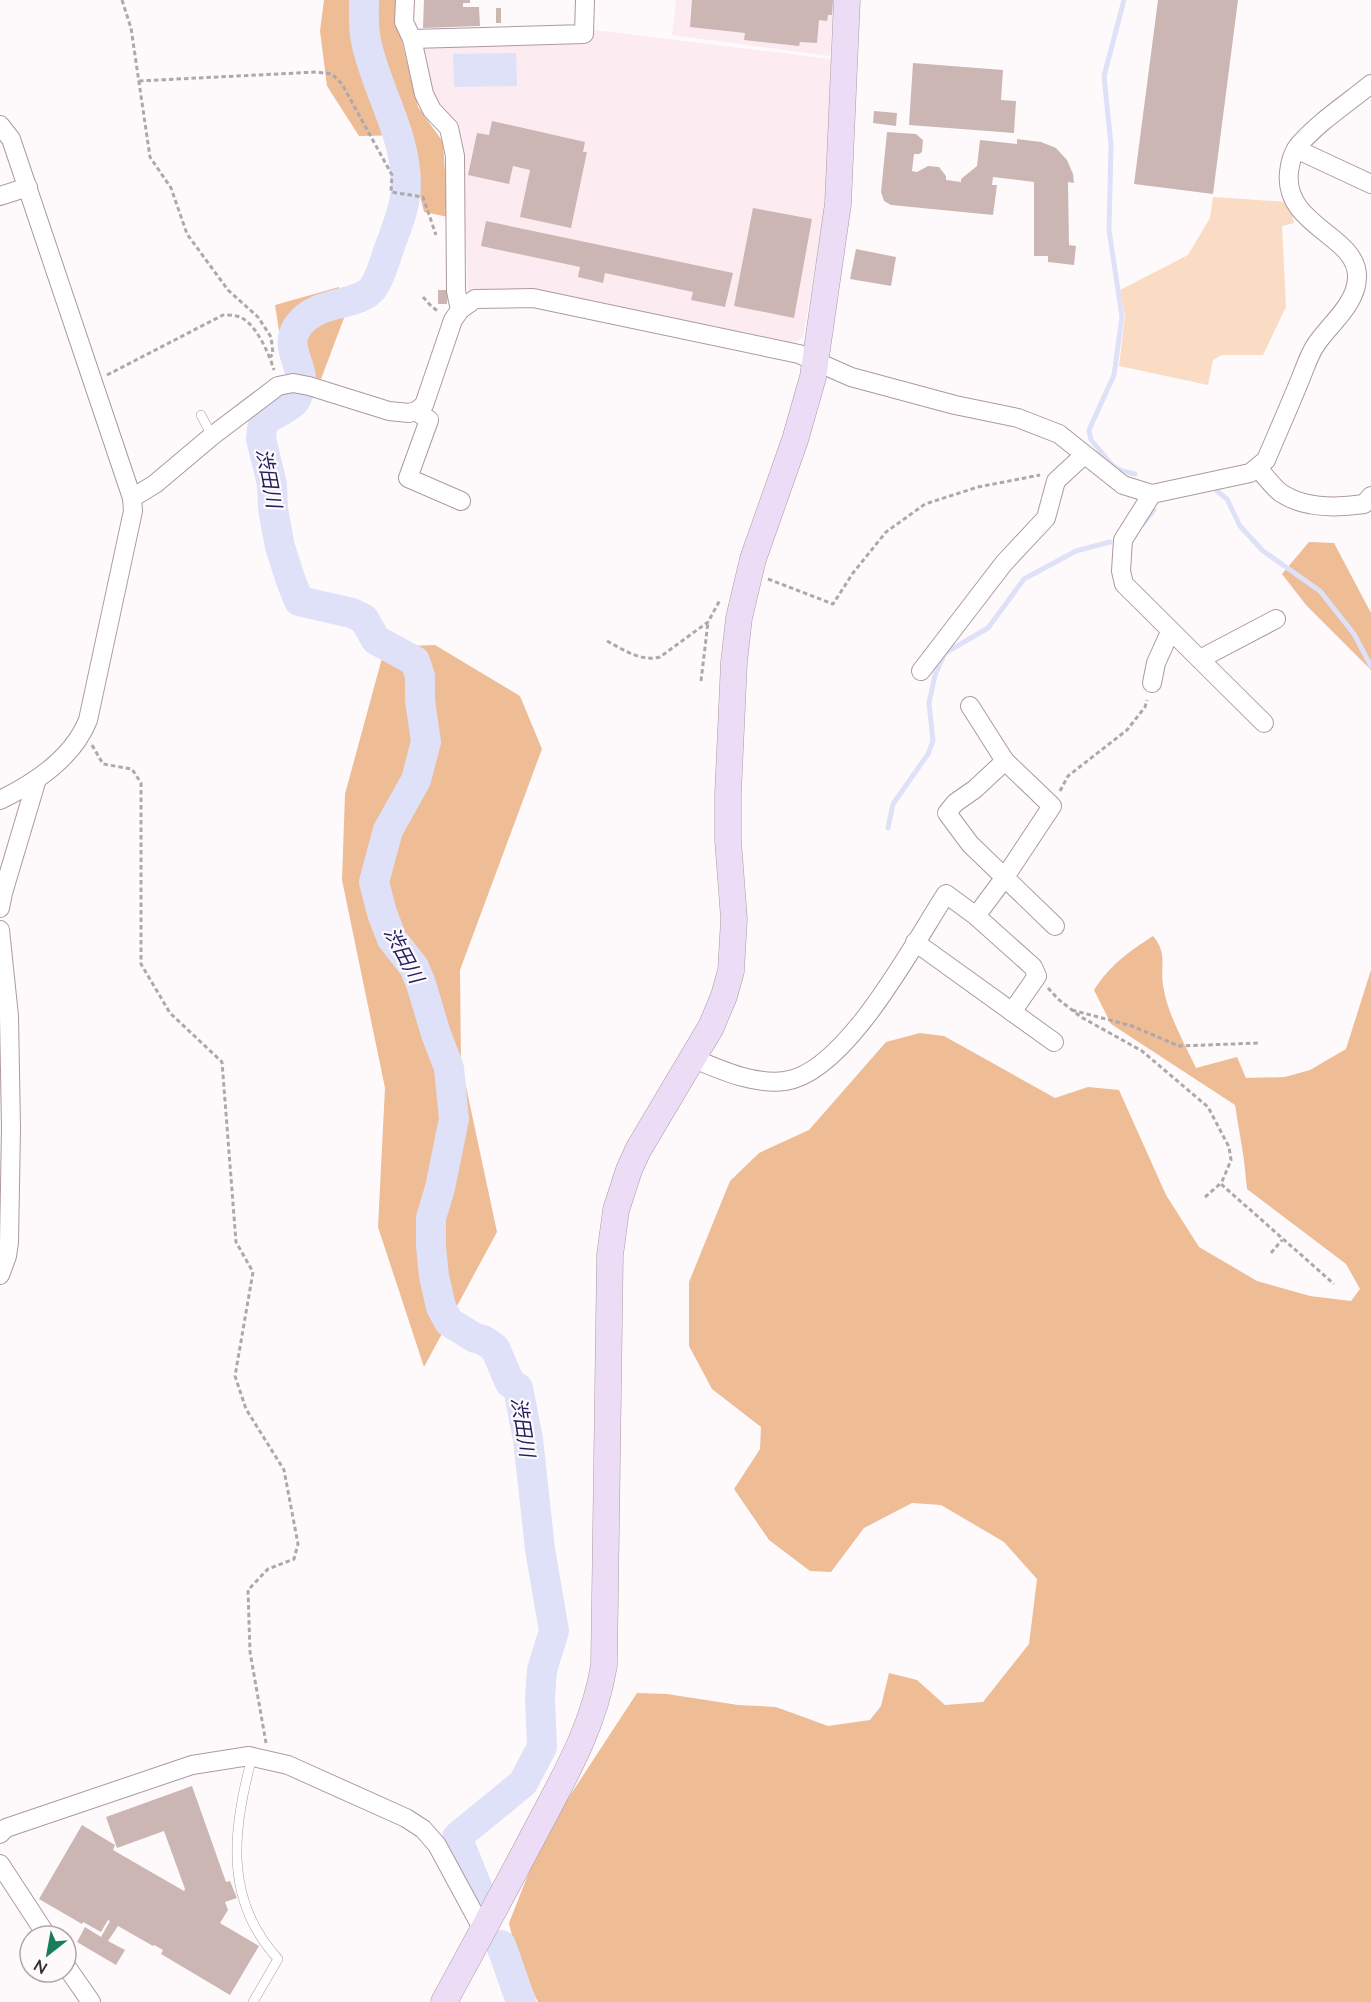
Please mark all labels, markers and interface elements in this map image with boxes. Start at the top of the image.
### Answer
water label: 渋田川 [252,446,288,512]
water label: 渋田川 [380,922,431,988]
water label: 渋田川 [507,1395,541,1460]
north arrow [18,1924,78,1984]
text: N [30,1956,50,1979]

